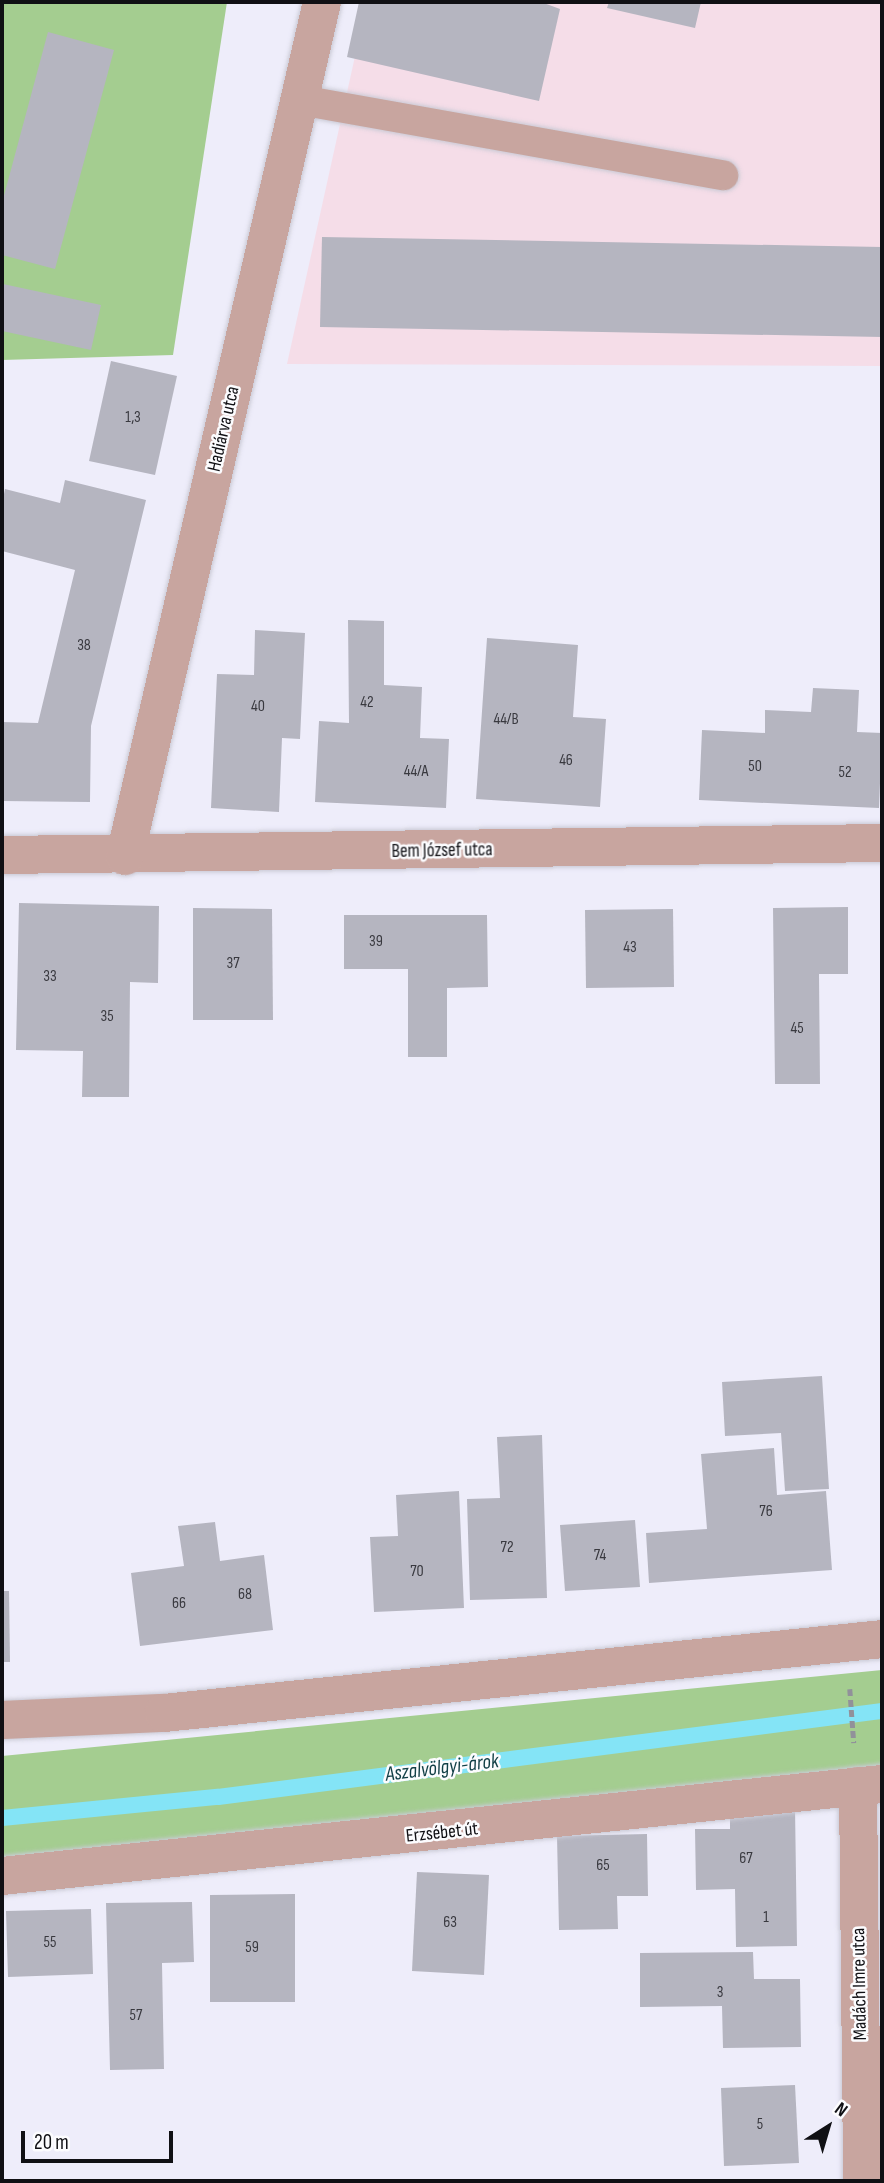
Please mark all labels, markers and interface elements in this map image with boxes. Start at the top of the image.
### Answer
street label: Hadiárva utca [203,384,245,474]
house number: 1,3 [125,408,141,428]
house number: 38 [77,636,91,656]
house number: 42 [360,693,374,713]
house number: 40 [251,697,265,717]
house number: 44/B [493,710,519,730]
house number: 46 [559,751,573,771]
house number: 50 [748,757,762,777]
house number: 44/A [404,762,428,782]
house number: 52 [838,763,852,783]
street label: Bem József utca [391,839,493,863]
house number: 39 [369,932,383,952]
house number: 43 [623,938,637,958]
house number: 37 [226,954,240,974]
house number: 33 [43,967,57,987]
house number: 35 [100,1007,114,1027]
house number: 45 [790,1019,804,1039]
house number: 76 [759,1502,773,1522]
house number: 72 [501,1538,513,1558]
house number: 74 [594,1546,606,1566]
house number: 70 [410,1562,424,1582]
house number: 68 [238,1585,252,1605]
house number: 66 [172,1594,186,1614]
water label: Aszalvölgyi-árok [384,1749,500,1787]
street label: Erzsébet út [405,1818,479,1848]
house number: 67 [739,1849,753,1869]
house number: 65 [596,1856,610,1876]
house number: 1 [763,1908,769,1928]
house number: 63 [443,1913,457,1933]
street label: Madách Imre utca [848,1927,872,2041]
house number: 55 [44,1933,56,1953]
house number: 59 [245,1938,259,1958]
house number: 3 [717,1983,723,2003]
house number: 57 [130,2006,142,2026]
north arrow [793,2092,863,2162]
text: N [830,2098,852,2122]
house number: 5 [757,2115,763,2135]
scale bar [24,2116,177,2160]
text: 20 m [34,2130,69,2155]

